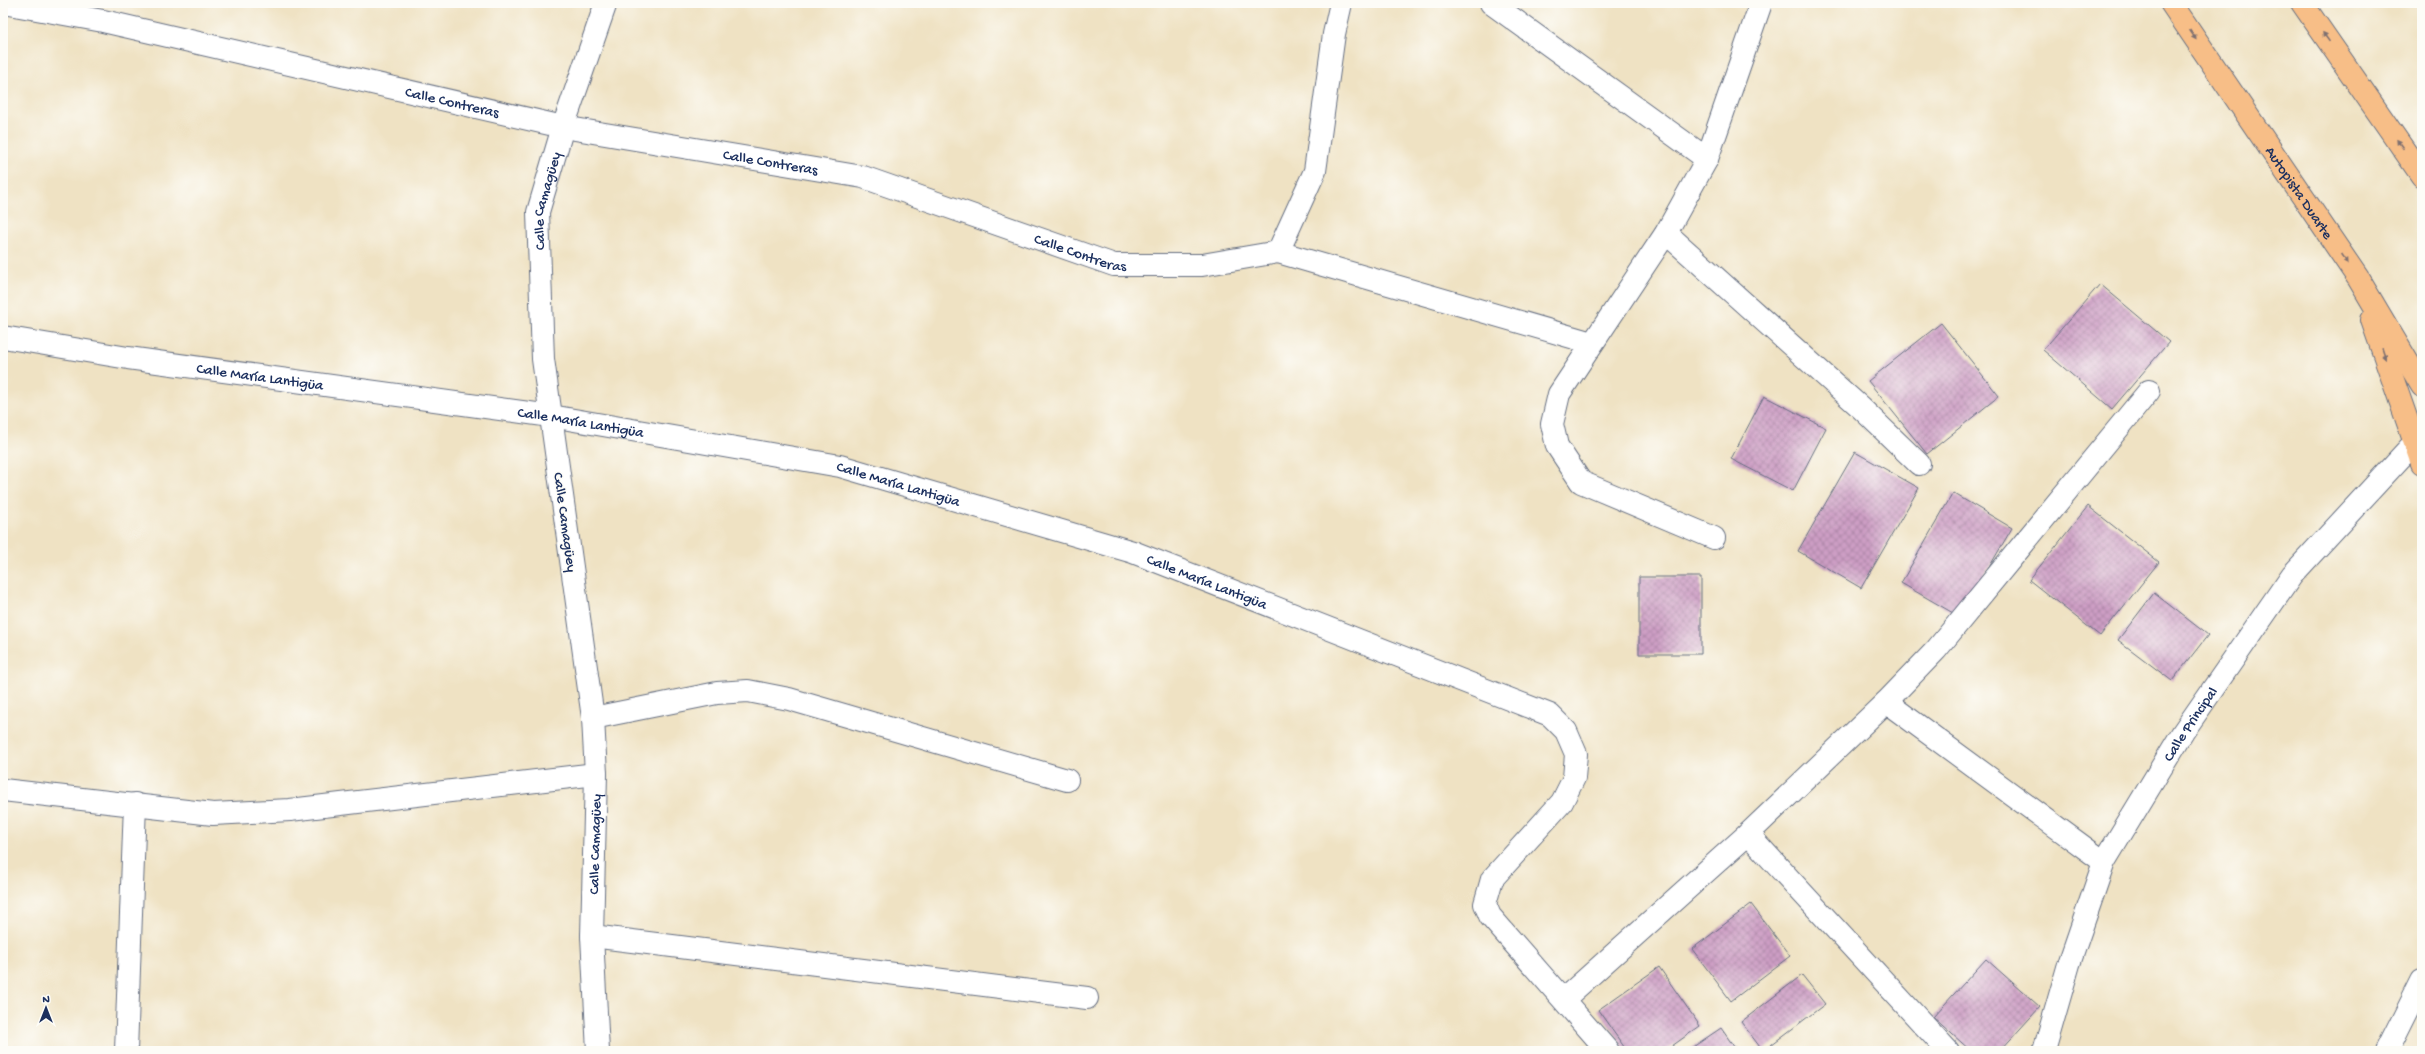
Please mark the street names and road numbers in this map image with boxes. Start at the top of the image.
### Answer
street label: Calle Contreras [403,84,501,123]
street label: Autopista Duarte [2260,144,2336,244]
street label: Calle Contreras [721,147,819,180]
street label: Calle Camagüey [530,150,566,250]
street label: Calle Contreras [1031,231,1127,276]
street label: Calle María Lantigüa [195,360,325,396]
street label: Calle María Lantigüa [516,404,646,443]
street label: Calle María Lantigüa [834,458,963,512]
street label: Calle Camagüey [548,471,580,574]
street label: Calle María Lantigüa [1144,551,1270,615]
street label: Calle Principal [2160,684,2223,765]
street label: Calle Camagüey [586,793,607,895]

